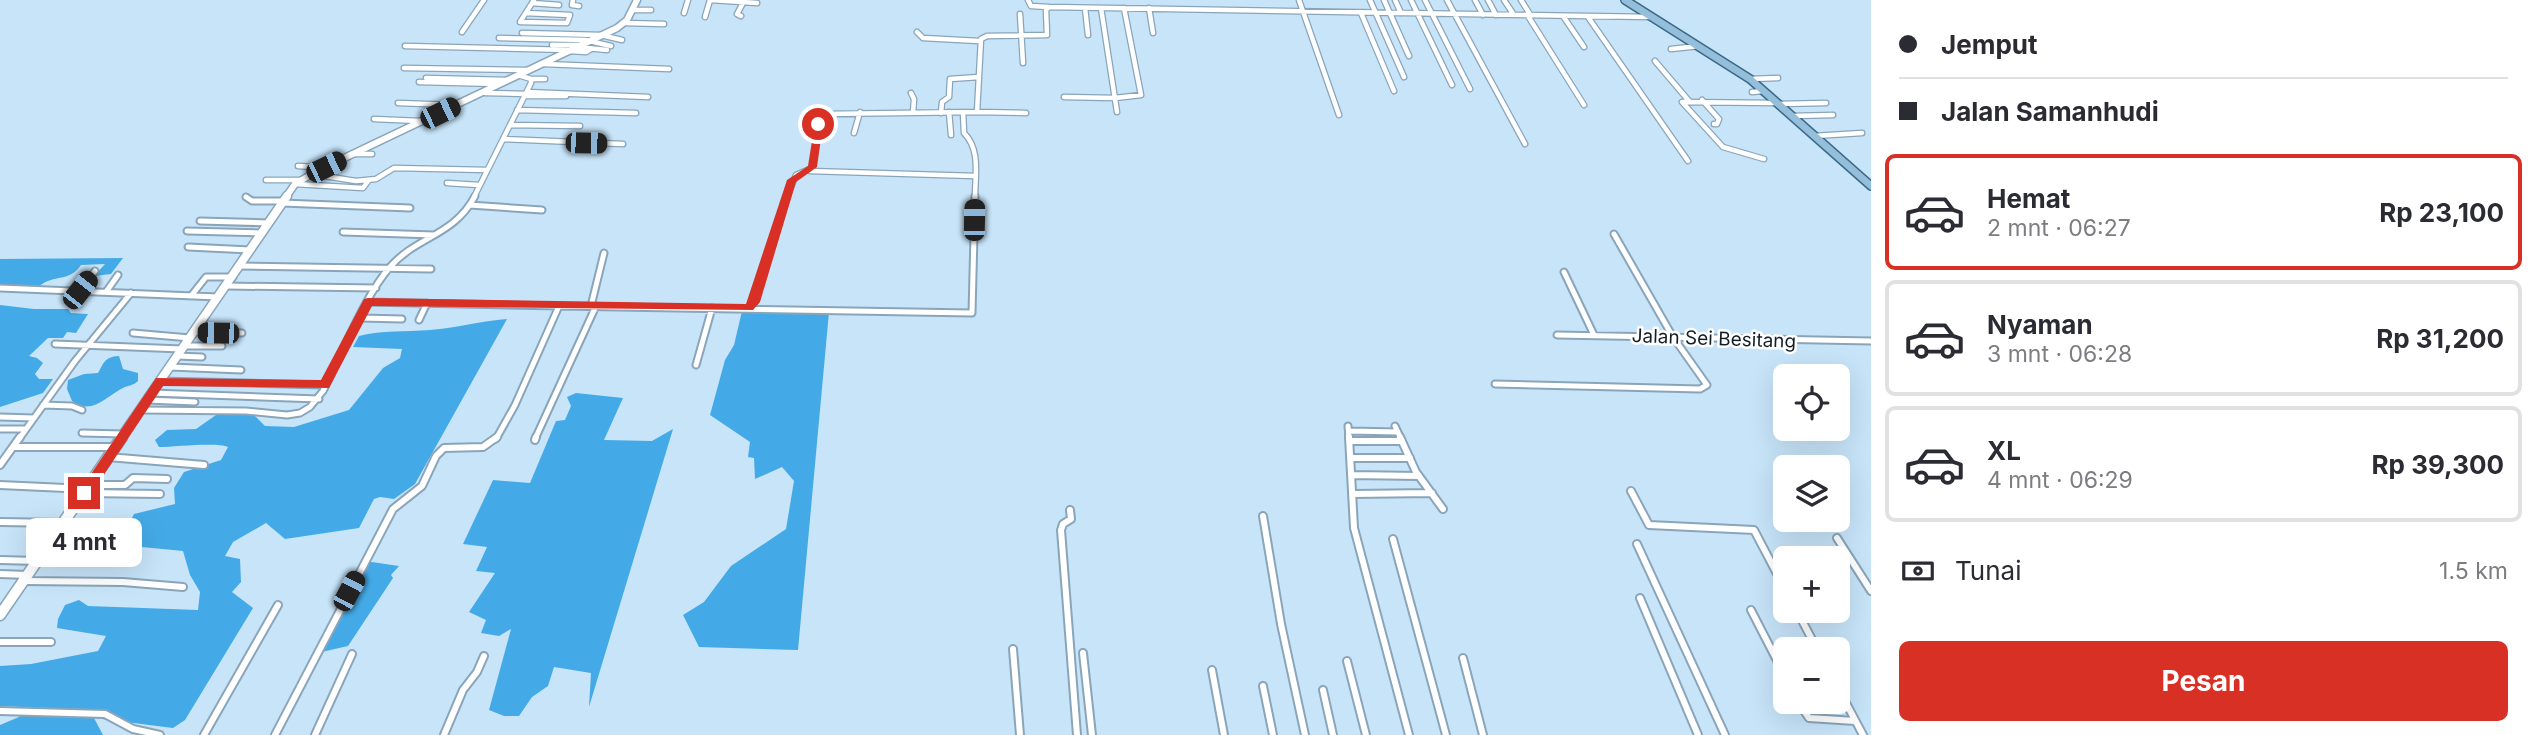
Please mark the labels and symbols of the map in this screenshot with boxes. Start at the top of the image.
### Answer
car [417,94,464,132]
route start [802,108,834,140]
car [565,132,608,154]
car [303,148,350,186]
car [964,199,985,241]
car [59,267,102,313]
car [197,322,240,344]
street label: Jalan Sei Besitang [1631,324,1797,353]
route end [68,477,100,509]
callout: 4 mnt [26,518,142,566]
car [330,568,369,614]

